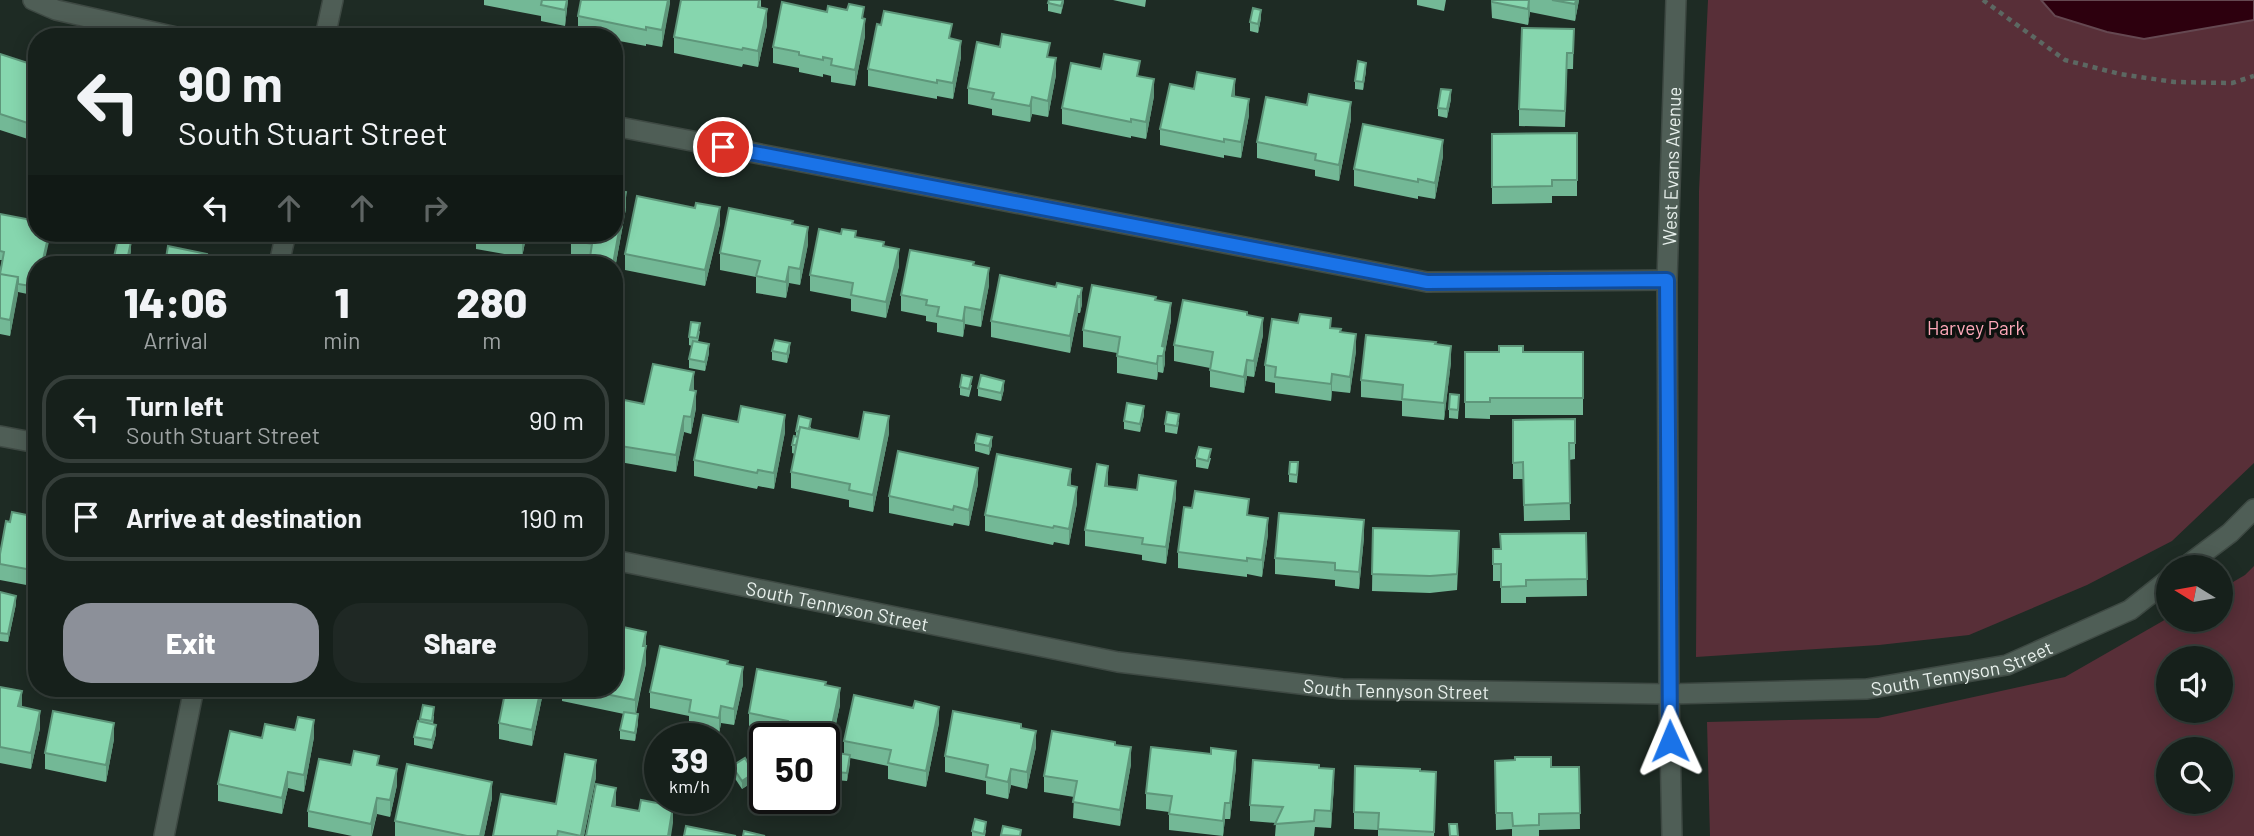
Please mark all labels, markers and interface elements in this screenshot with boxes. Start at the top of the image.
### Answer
text: 90 m [178,53,283,112]
icon: left [63,56,154,147]
street label: West Evans Avenue [1657,86,1685,246]
text: South Stuart Street [178,113,448,151]
pin [693,117,753,177]
icon: arrive [704,128,742,166]
icon: left [197,189,235,227]
icon: ahead [270,189,308,227]
icon: ahead [343,189,381,227]
icon: right [416,189,454,227]
text: 14:06 [124,276,227,326]
text: 1 [334,276,349,326]
text: 280 [456,276,527,326]
park label: Harvey Park [1927,316,2025,339]
text: Arrival [143,326,208,354]
text: min [323,326,361,354]
text: m [482,326,501,354]
text: Turn left [126,390,224,421]
icon: left [67,400,105,438]
text: 90 m [529,404,584,435]
text: South Stuart Street [126,421,320,449]
icon: arrive [67,498,105,536]
text: Arrive at destination [126,502,362,533]
text: 190 m [520,502,584,533]
north arrow [2156,555,2233,632]
map controls [2156,555,2233,814]
street label: South Tennyson Street [744,575,931,635]
button: Exit [63,603,319,683]
button: Share [333,603,588,683]
street label: South Tennyson Street [1869,635,2056,700]
button: sound [2156,646,2233,723]
street label: South Tennyson Street [1302,673,1489,703]
position arrow [1633,704,1707,778]
speed limit sign: 50 [749,723,840,814]
button: search [2156,737,2233,814]
text: 39 [671,738,708,780]
text: km/h [669,775,710,797]

